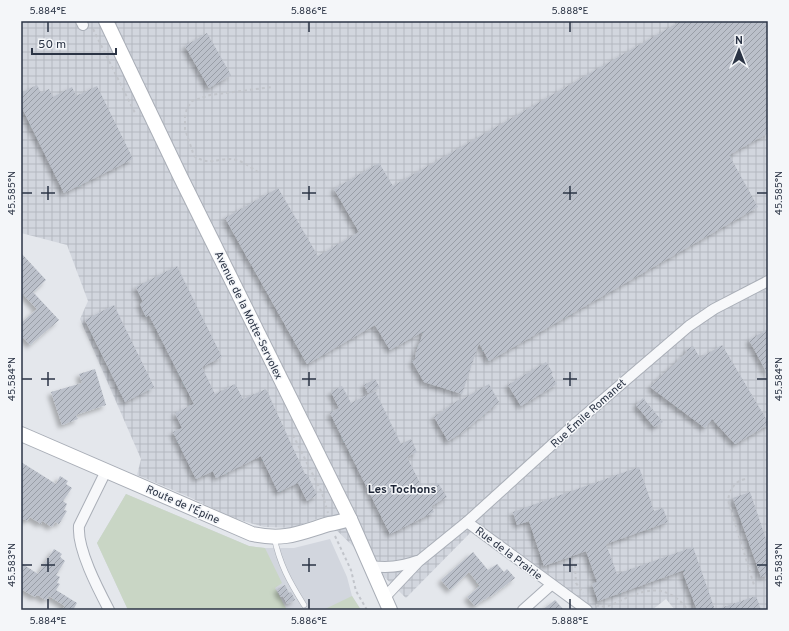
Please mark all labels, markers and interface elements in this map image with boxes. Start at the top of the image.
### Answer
text: 5.884°E [30,5,66,18]
text: 5.886°E [291,5,327,18]
text: 5.888°E [552,5,588,18]
scale bar [32,30,116,56]
north arrow [719,30,759,70]
text: N [735,34,743,48]
text: 50 m [38,37,66,53]
text: 45.585°N [6,171,19,215]
text: 45.585°N [773,171,786,215]
street label: Avenue de la Motte-Servolex [211,249,285,382]
text: 45.584°N [6,357,19,401]
text: 45.584°N [773,357,786,401]
street label: Rue Émile Romanet [547,375,629,451]
street label: Route de l'Épine [143,481,222,528]
district label: Les Tochons [368,482,436,498]
street label: Rue de la Prairie [472,524,545,584]
text: 45.583°N [6,543,19,587]
text: 45.583°N [773,543,786,587]
text: 5.884°E [30,615,66,628]
text: 5.886°E [291,615,327,628]
text: 5.888°E [552,615,588,628]

